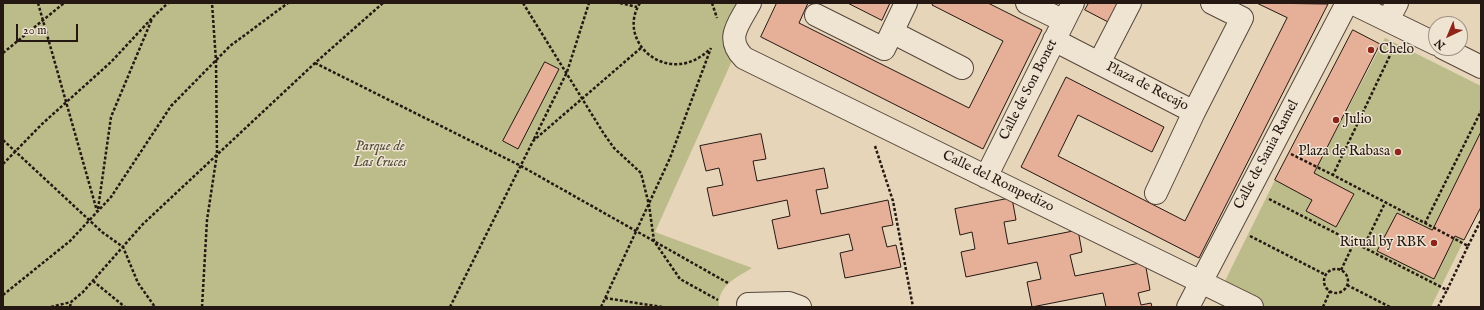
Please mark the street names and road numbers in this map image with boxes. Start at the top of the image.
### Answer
street label: Calle de Son Bonet [996,37,1062,143]
street label: Plaza de Recajo [1103,59,1191,115]
street label: Calle de Sania Ramel [1231,98,1303,212]
street label: Calle del Rompedizo [939,148,1057,216]

